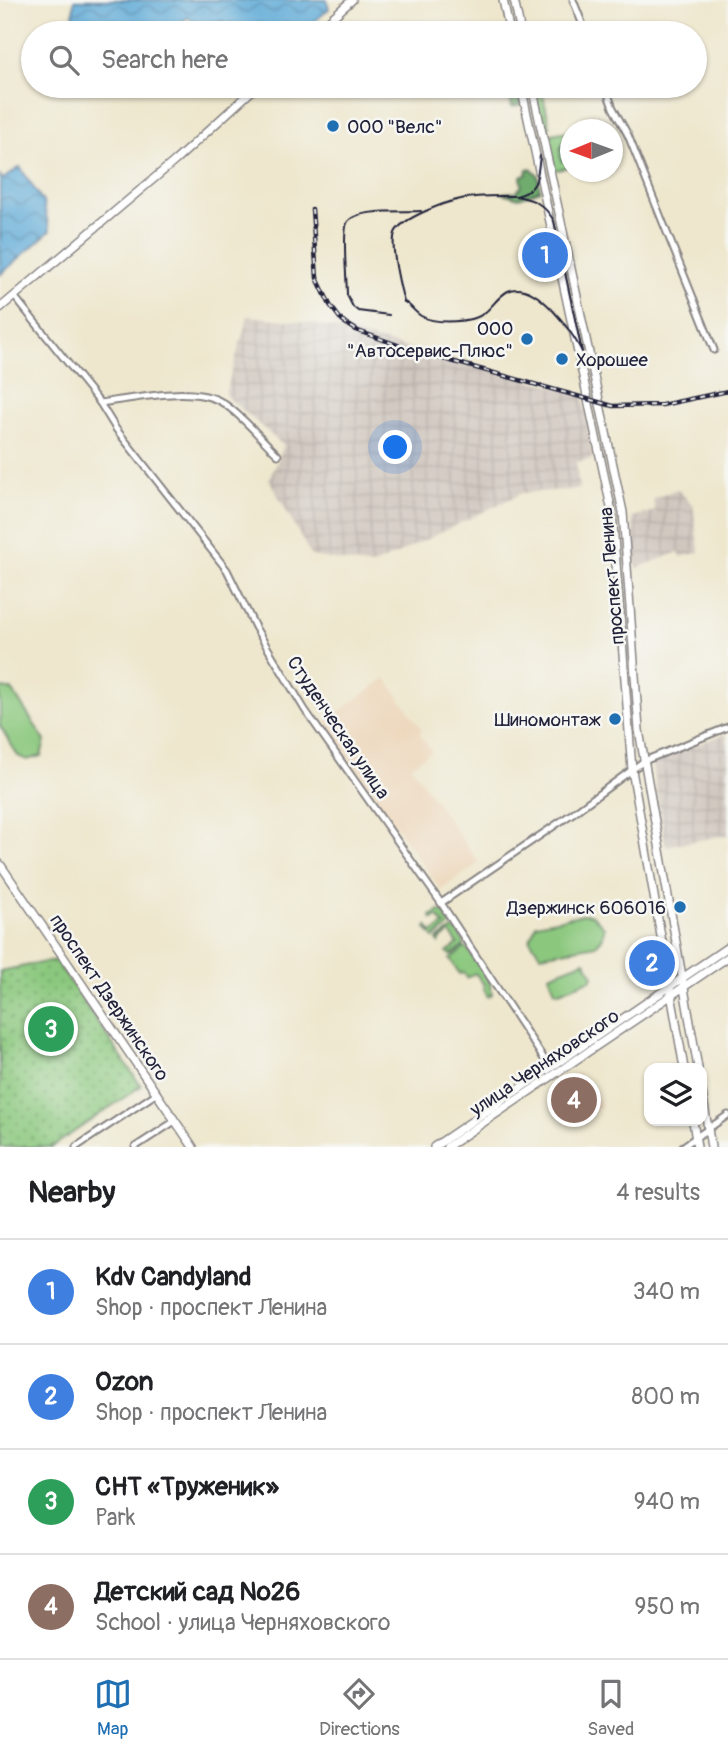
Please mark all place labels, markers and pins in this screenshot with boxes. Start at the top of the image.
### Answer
place label: ООО "Велс" [347,115,443,139]
marker: ООО "Велс" [325,118,341,134]
pin: 1 [522,229,568,281]
place label: ООО "Автосервис-Плюс" [347,317,513,363]
marker: ООО "Автосервис-Плюс" [519,331,535,347]
place label: Хорошее [576,348,648,372]
marker: Хорошее [554,351,570,367]
place label: Шиномонтаж [495,708,602,732]
marker: Шиномонтаж [607,711,623,727]
place label: Дзержинск 606016 [506,896,666,920]
marker: Дзержинск 606016 [672,899,688,915]
pin: 2 [629,937,675,989]
pin: 3 [28,1003,74,1055]
pin: 4 [551,1074,597,1126]

